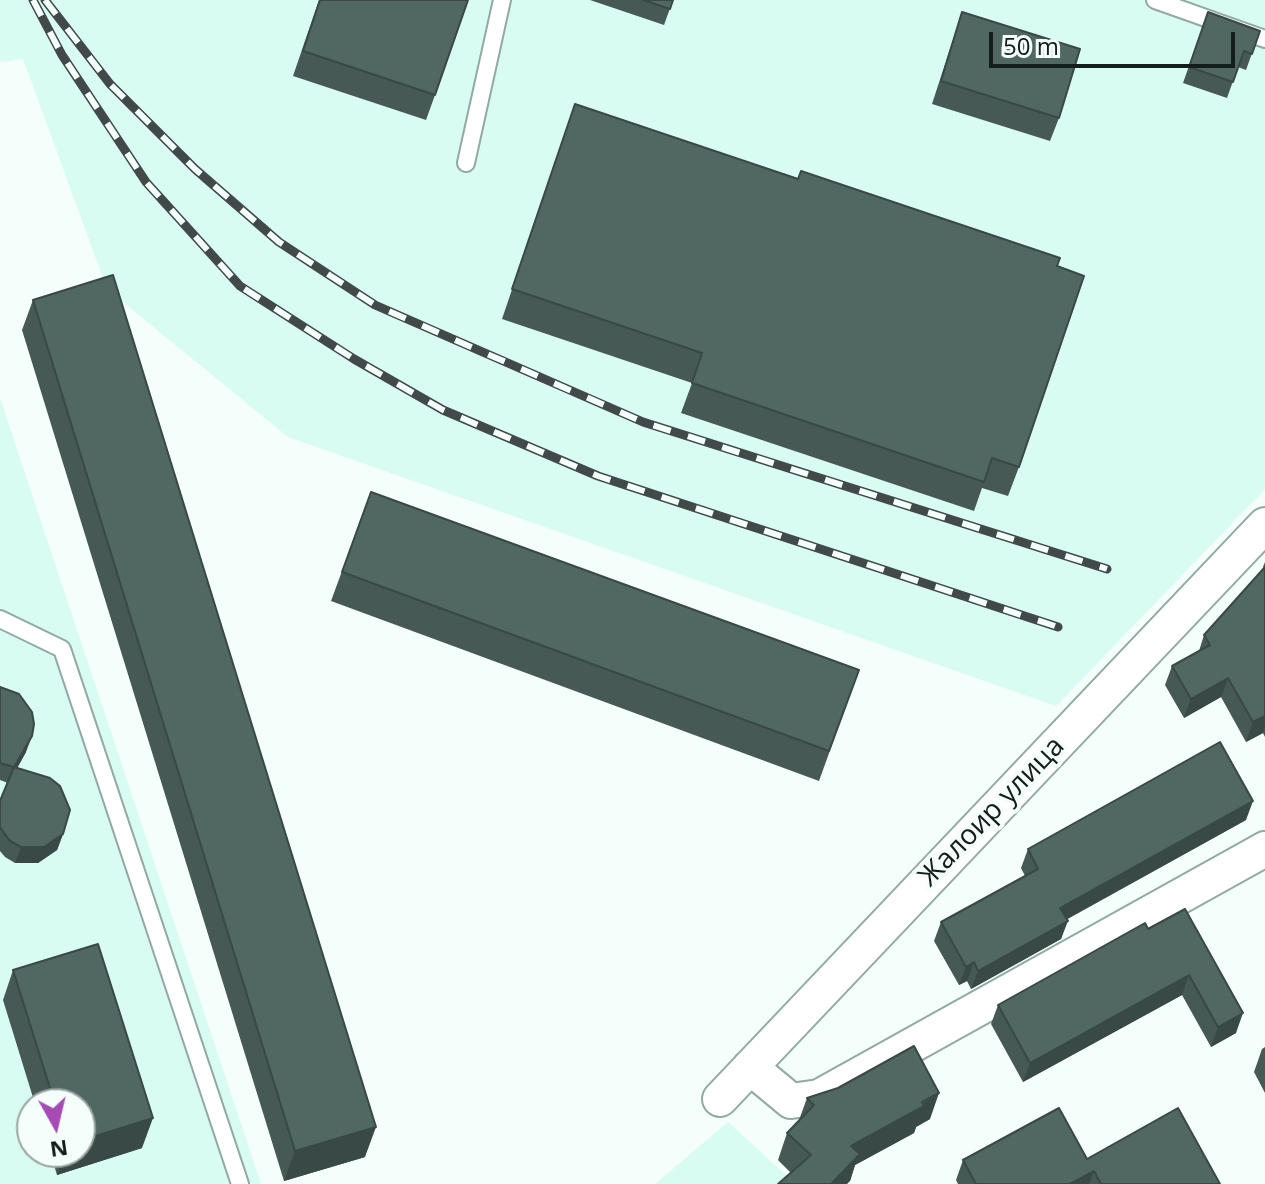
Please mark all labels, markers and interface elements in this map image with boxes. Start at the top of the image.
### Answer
scale bar [993,16,1239,66]
text: 50 m [1003,29,1059,62]
street label: Жалоир улица [912,730,1072,894]
north arrow [16,1088,96,1168]
text: N [48,1134,70,1166]

